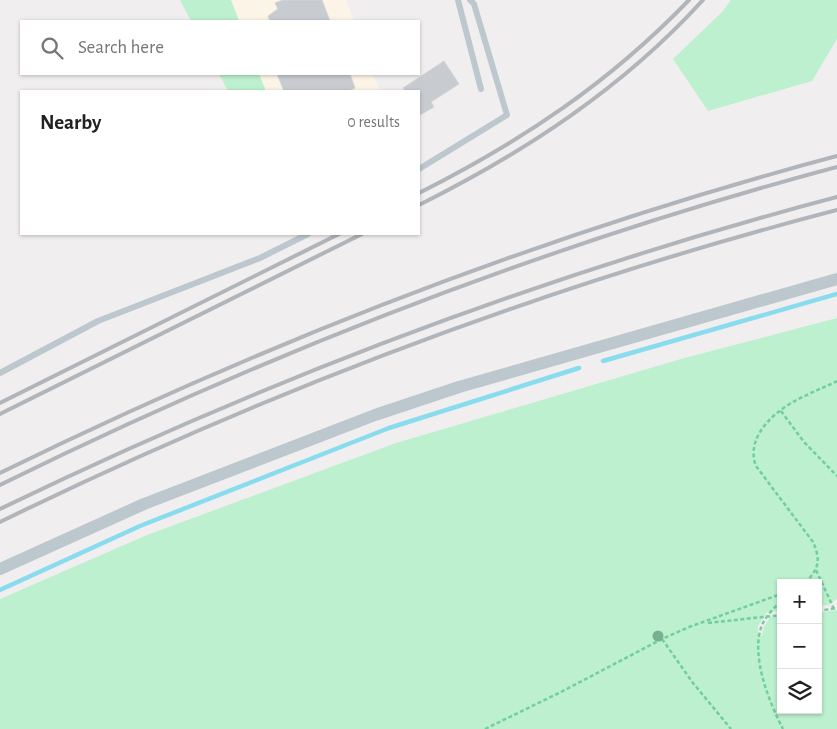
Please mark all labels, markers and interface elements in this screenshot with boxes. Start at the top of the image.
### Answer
search box [20,20,420,75]
icon: search [38,34,66,62]
text: Search here [78,38,164,57]
text: Nearby [40,112,101,133]
text: 0 results [347,114,400,130]
map controls [777,579,822,714]
button: + [777,579,822,624]
button: − [777,624,822,669]
button: layers [777,669,822,714]

